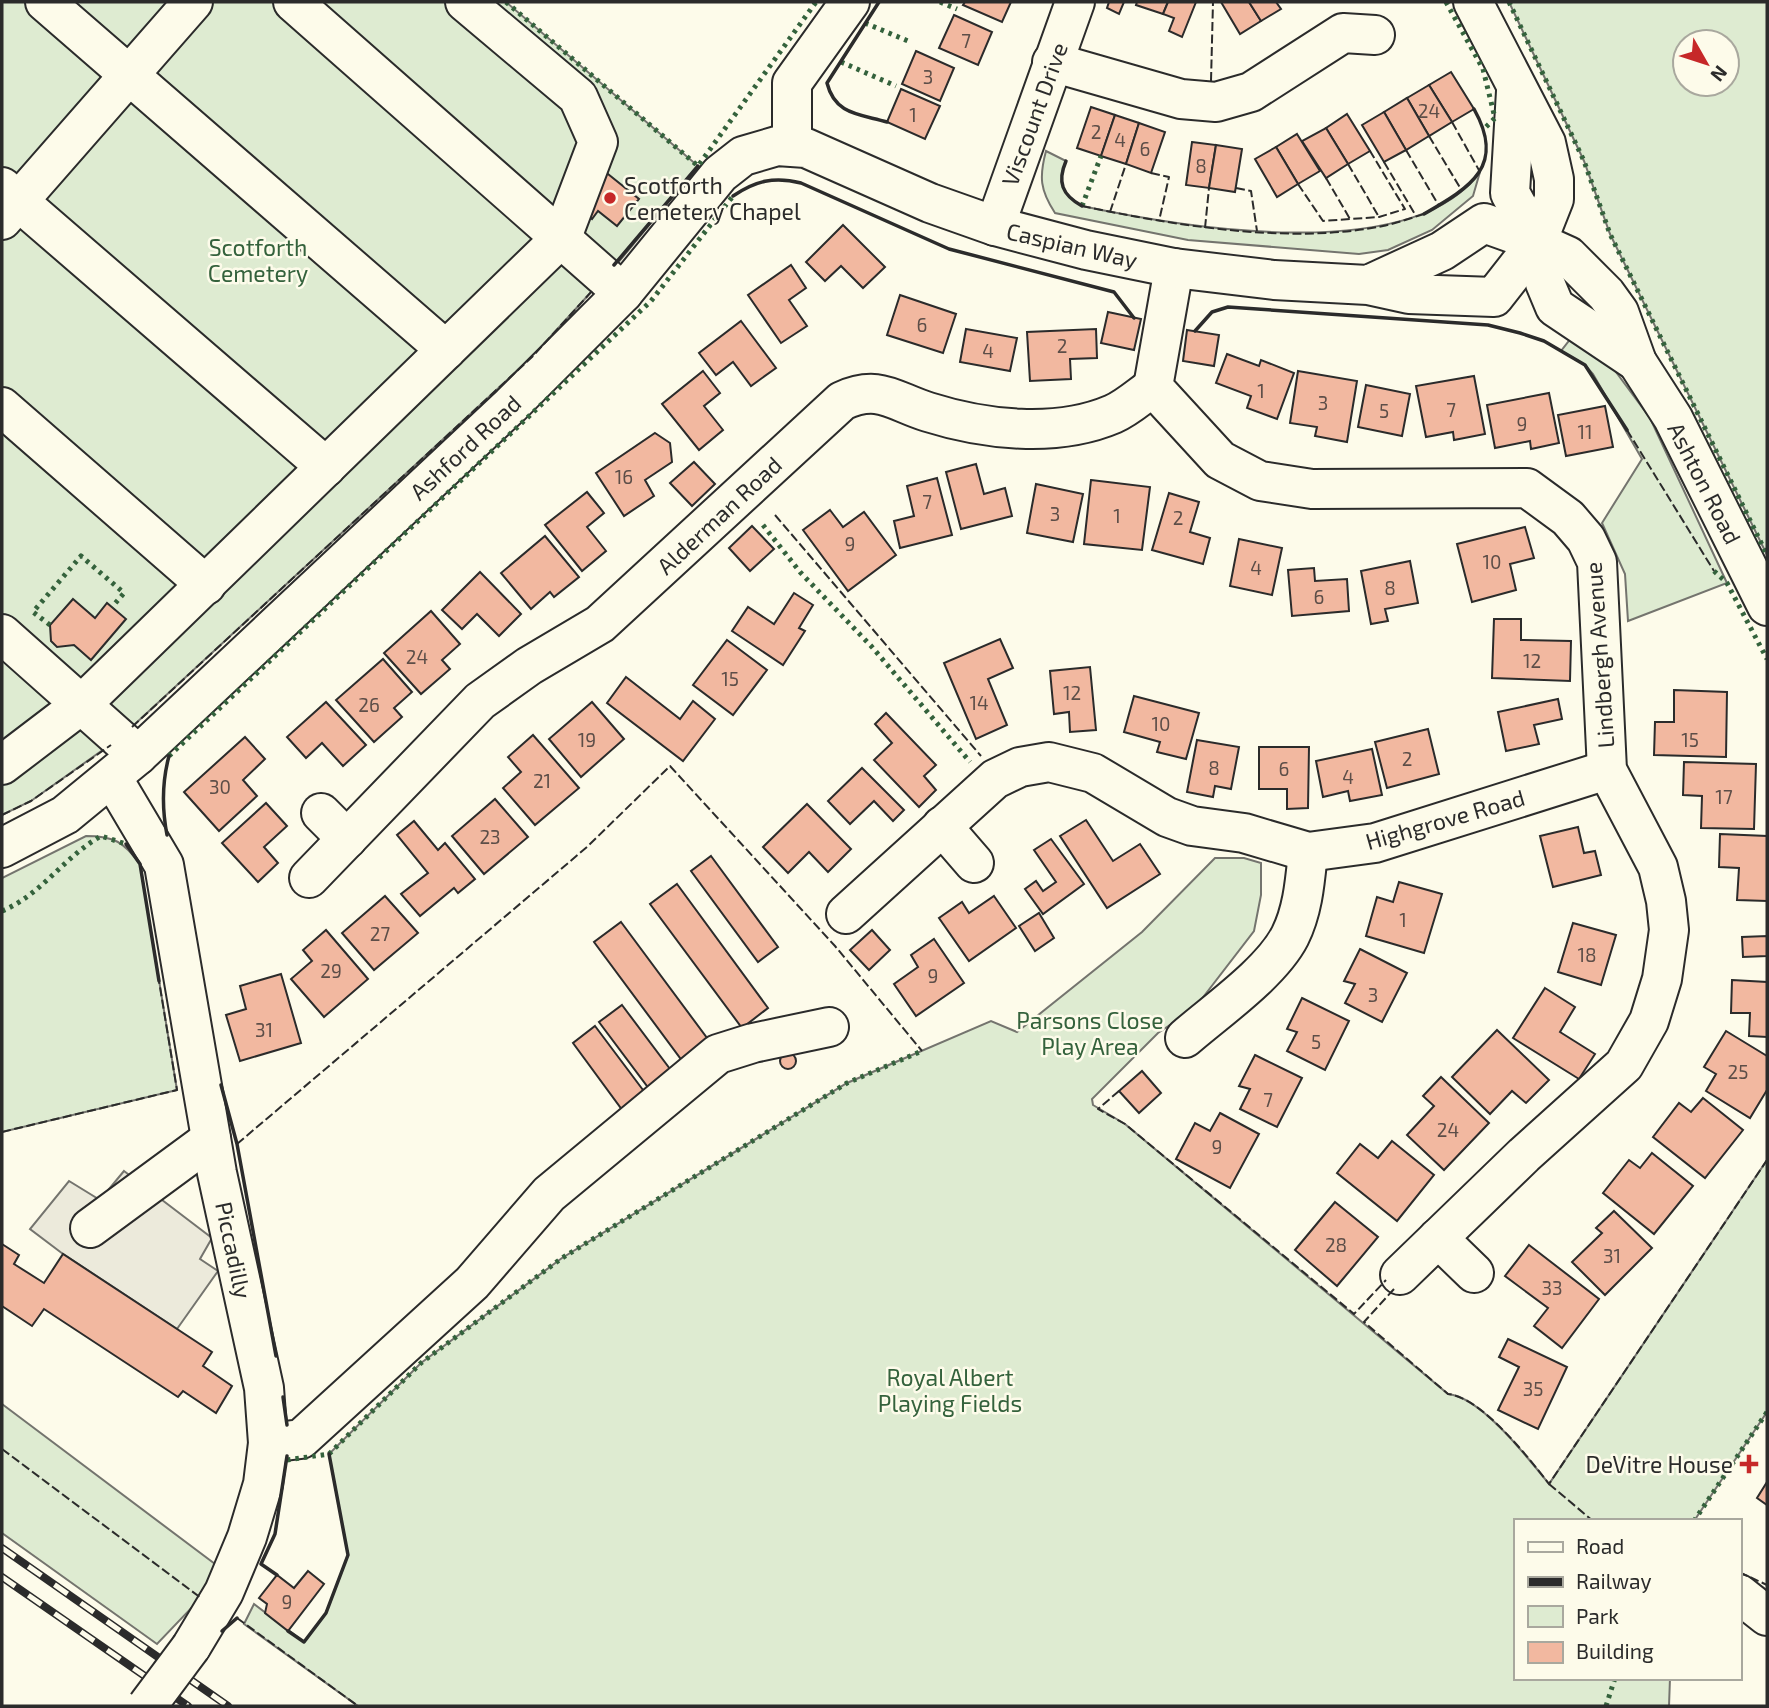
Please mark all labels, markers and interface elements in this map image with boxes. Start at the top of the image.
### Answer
north arrow [1671,28,1741,98]
house number: 7 [961,29,971,52]
street label: Viscount Drive [995,38,1073,190]
text: N [1706,61,1733,87]
house number: 3 [923,65,933,88]
house number: 24 [1418,99,1440,122]
house number: 1 [909,103,917,126]
house number: 2 [1091,120,1101,143]
house number: 4 [1114,128,1126,151]
house number: 6 [1140,137,1150,160]
house number: 8 [1195,154,1207,177]
place label: Scotforth Cemetery Chapel [624,171,801,225]
marker: Scotforth Cemetery Chapel [602,190,618,206]
street label: Caspian Way [1004,216,1140,274]
park label: Scotforth Cemetery [208,233,308,287]
house number: 6 [917,313,927,336]
house number: 2 [1057,334,1067,357]
house number: 4 [982,339,994,362]
house number: 1 [1257,379,1265,402]
street label: Ashford Road [404,389,526,505]
house number: 3 [1318,391,1328,414]
house number: 7 [1446,398,1456,421]
house number: 5 [1379,399,1389,422]
house number: 9 [1517,412,1527,435]
street label: Ashton Road [1662,418,1748,548]
house number: 11 [1577,420,1593,443]
street label: Alderman Road [651,450,787,580]
house number: 16 [615,465,633,488]
house number: 7 [922,490,932,513]
house number: 3 [1050,502,1060,525]
house number: 1 [1113,504,1121,527]
house number: 2 [1173,506,1183,529]
house number: 9 [845,532,855,555]
house number: 10 [1482,550,1502,573]
house number: 4 [1250,556,1262,579]
street label: Lindbergh Avenue [1579,561,1619,749]
house number: 8 [1384,576,1396,599]
house number: 6 [1314,585,1324,608]
house number: 24 [406,645,428,668]
house number: 12 [1523,649,1541,672]
house number: 15 [721,667,739,690]
house number: 12 [1063,681,1081,704]
house number: 14 [969,691,989,714]
house number: 26 [358,693,380,716]
house number: 10 [1151,712,1171,735]
house number: 19 [578,728,596,751]
house number: 15 [1681,728,1699,751]
house number: 2 [1402,747,1412,770]
house number: 8 [1208,756,1220,779]
house number: 6 [1279,757,1289,780]
house number: 4 [1342,765,1354,788]
house number: 21 [533,769,551,792]
house number: 30 [209,775,231,798]
street label: Highgrove Road [1362,783,1528,855]
house number: 17 [1715,785,1733,808]
house number: 23 [479,825,501,848]
house number: 1 [1399,908,1407,931]
house number: 27 [370,922,390,945]
house number: 18 [1577,943,1597,966]
house number: 29 [320,959,342,982]
house number: 9 [928,964,938,987]
house number: 3 [1368,983,1378,1006]
park label: Parsons Close Play Area [1016,1006,1164,1060]
house number: 31 [255,1018,273,1041]
house number: 5 [1311,1030,1321,1053]
house number: 25 [1728,1060,1748,1083]
house number: 7 [1263,1088,1273,1111]
house number: 24 [1437,1118,1459,1141]
house number: 9 [1212,1135,1222,1158]
street label: Piccadilly [210,1199,258,1301]
house number: 28 [1325,1233,1347,1256]
house number: 31 [1603,1244,1621,1267]
house number: 33 [1541,1276,1563,1299]
park label: Royal Albert Playing Fields [878,1363,1022,1417]
house number: 35 [1523,1377,1543,1400]
place label: DeVitre House [1586,1450,1733,1478]
marker: DeVitre House [1739,1454,1759,1474]
legend [1514,1519,1741,1680]
text: Road [1576,1533,1624,1558]
text: Railway [1576,1568,1652,1593]
house number: 9 [282,1590,292,1613]
text: Park [1576,1603,1619,1628]
text: Building [1576,1638,1654,1663]

